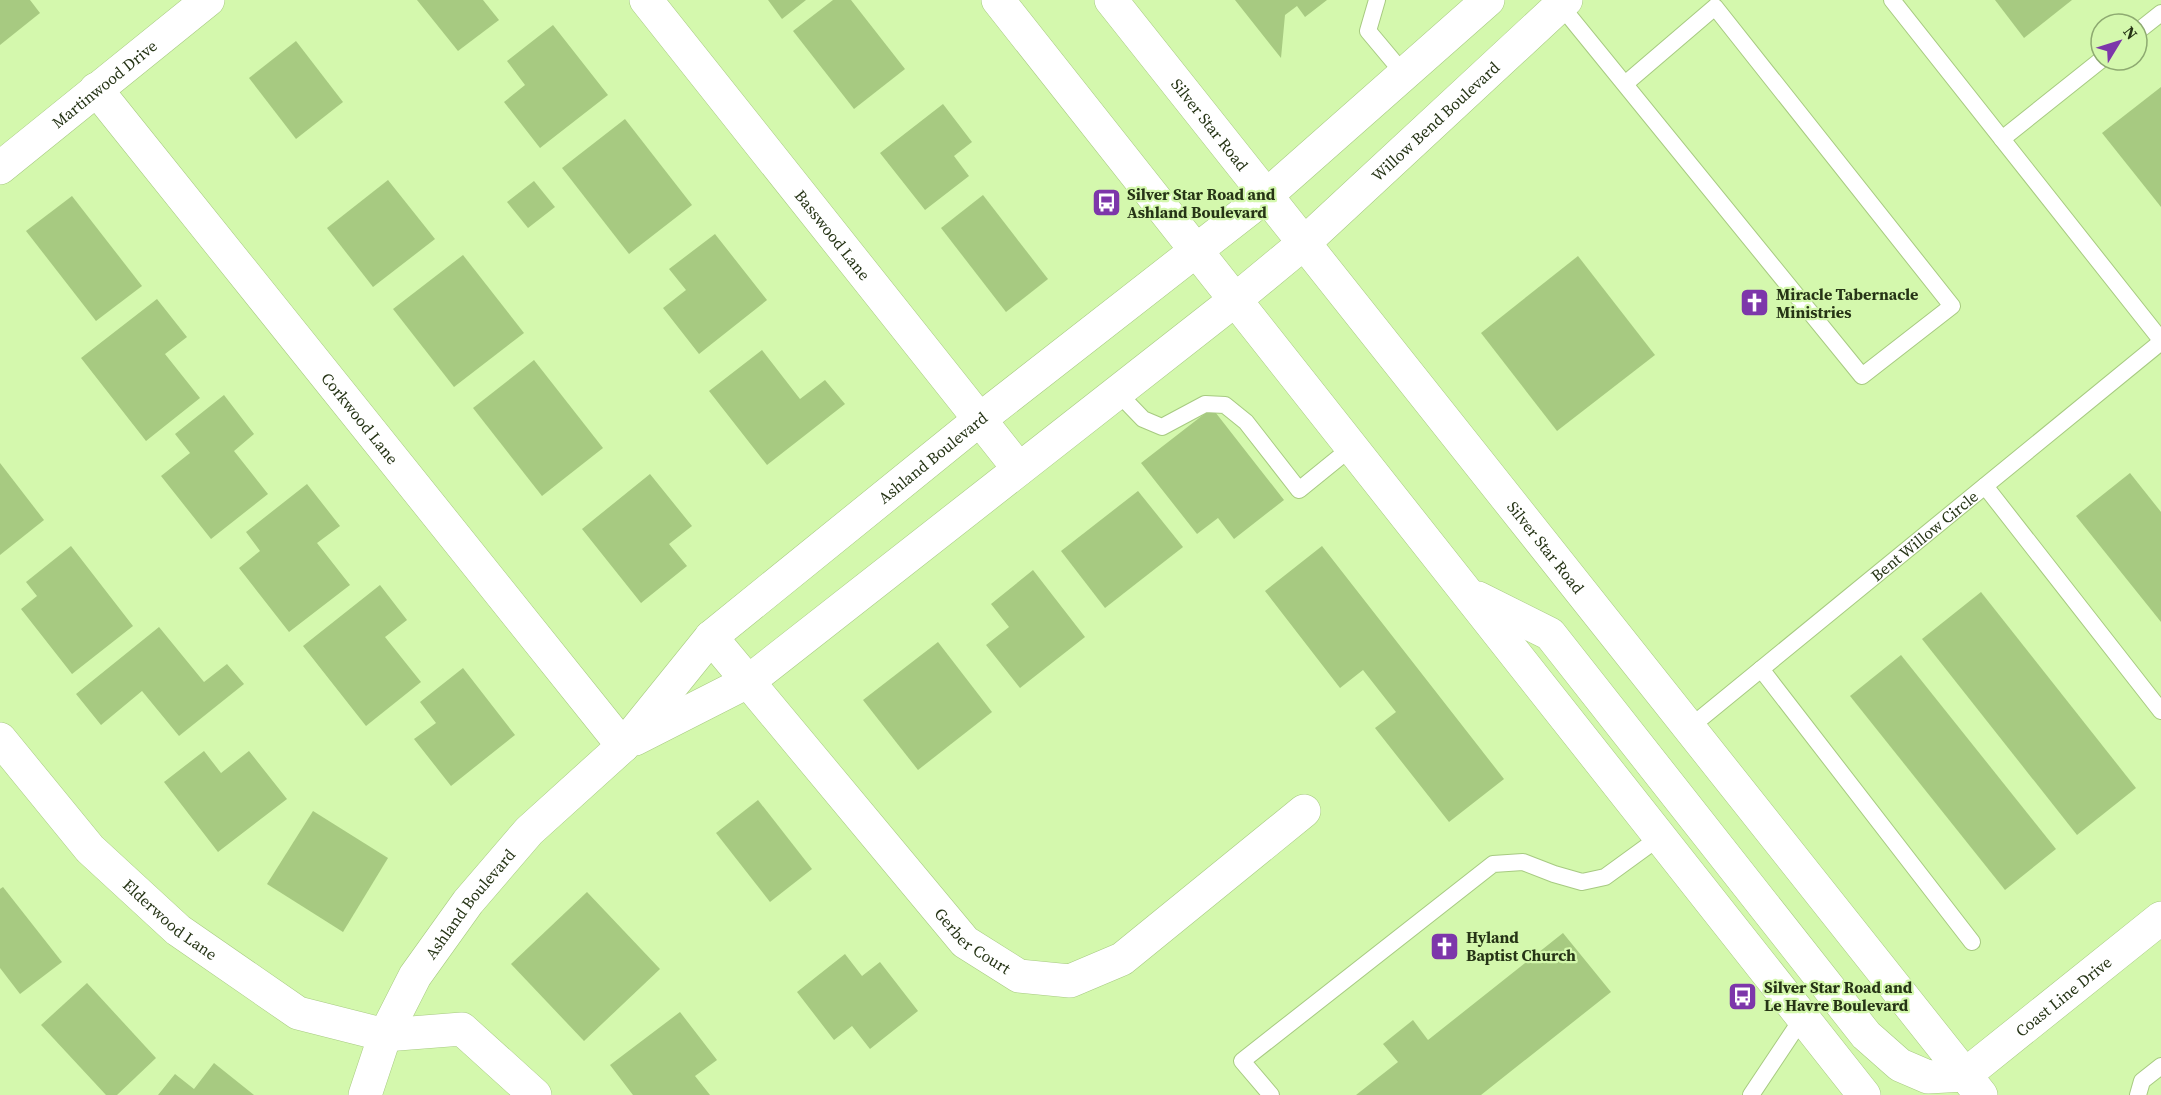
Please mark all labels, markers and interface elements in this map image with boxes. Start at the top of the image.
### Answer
north arrow [2089,12,2149,72]
text: N [2119,21,2143,44]
street label: Martinwood Drive [47,35,161,133]
street label: Willow Bend Boulevard [1366,56,1504,186]
street label: Silver Star Road [1166,74,1253,175]
place label: Silver Star Road and Ashland Boulevard [1127,183,1276,223]
street label: Basswood Lane [790,185,876,285]
bus stop icon: Silver Star Road and Ashland Boulevard [1090,187,1122,219]
place label: Miracle Tabernacle Ministries [1776,283,1918,323]
church icon: Miracle Tabernacle Ministries [1739,287,1771,319]
street label: Corkwood Lane [316,368,404,469]
street label: Ashland Boulevard [873,407,992,509]
street label: Bent Willow Circle [1866,485,1983,586]
street label: Silver Star Road [1502,497,1589,598]
street label: Ashland Boulevard [420,844,520,964]
street label: Elderwood Lane [118,874,222,965]
street label: Gerber Court [930,903,1016,979]
place label: Hyland Baptist Church [1466,926,1576,966]
church icon: Hyland Baptist Church [1429,930,1461,962]
street label: Coast Line Drive [2011,951,2116,1042]
place label: Silver Star Road and Le Havre Boulevard [1764,976,1913,1016]
bus stop icon: Silver Star Road and Le Havre Boulevard [1727,980,1759,1012]

